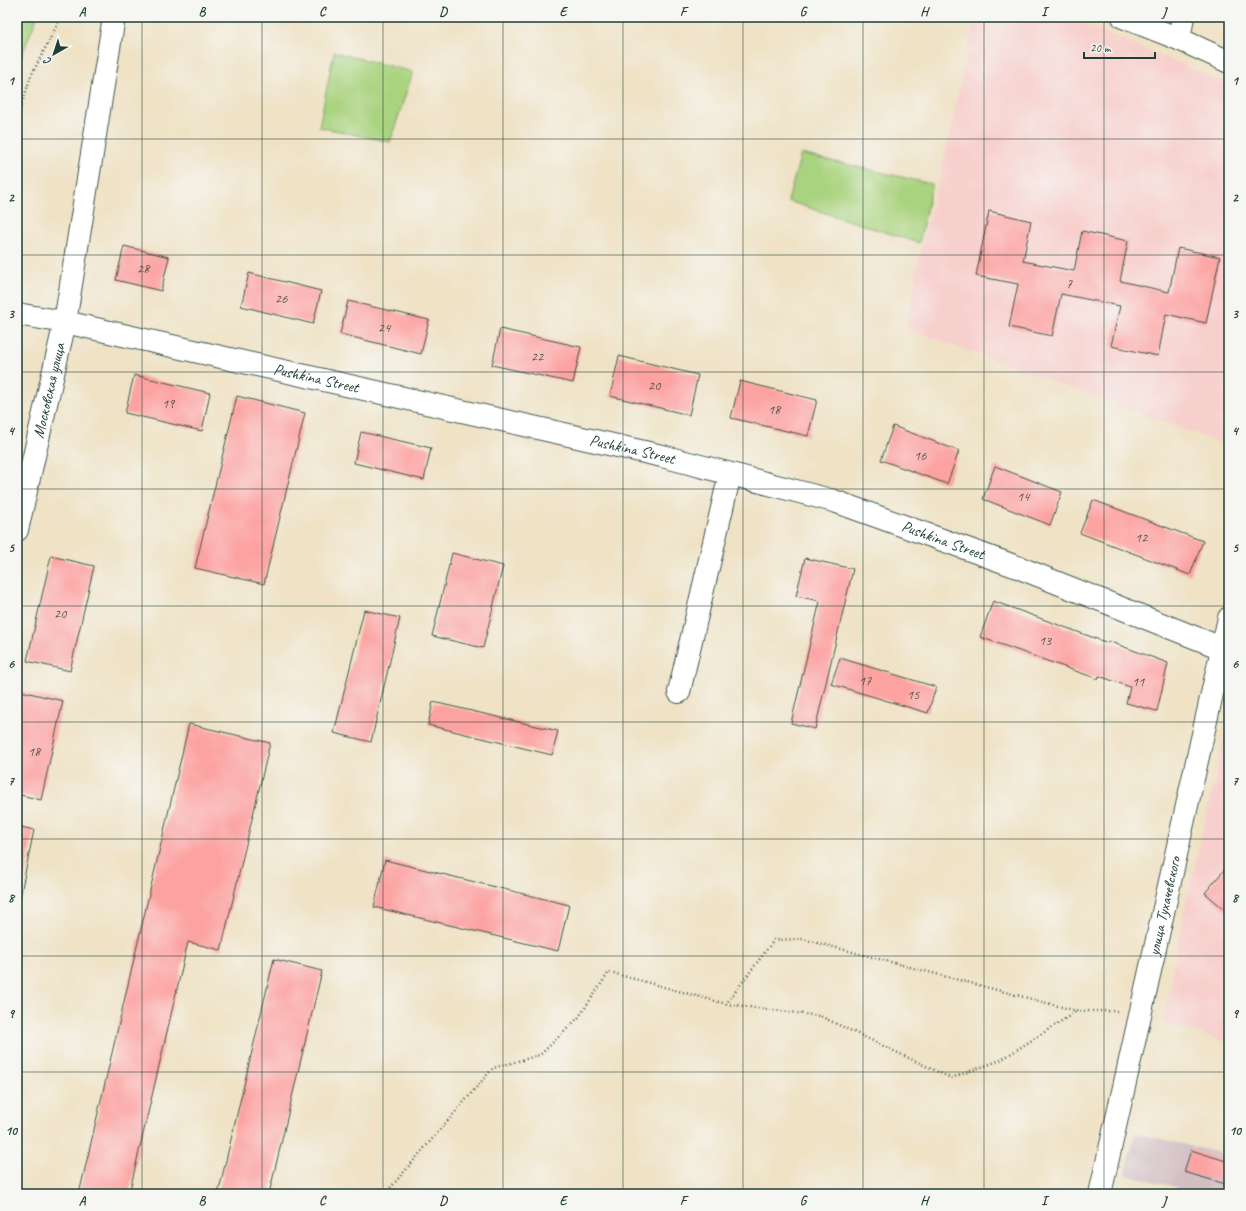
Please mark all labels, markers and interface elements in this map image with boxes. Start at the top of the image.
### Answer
text: A [79,4,87,20]
text: B [199,4,207,20]
text: C [319,4,327,20]
text: D [439,4,448,20]
text: E [560,4,569,20]
text: F [680,4,689,20]
text: G [800,4,808,20]
text: H [920,4,930,20]
text: I [1041,4,1050,20]
text: J [1161,4,1168,20]
north arrow [34,34,74,74]
scale bar [1084,34,1155,60]
text: 20 m [1090,40,1112,56]
text: С [40,54,54,69]
text: 1 [8,73,16,89]
text: 1 [1232,73,1240,89]
text: 2 [8,190,15,206]
text: 2 [1232,190,1239,206]
house number: 28 [137,260,151,277]
house number: 7 [1066,275,1073,292]
house number: 26 [275,290,288,307]
text: 3 [8,306,15,322]
text: 3 [1232,306,1239,322]
house number: 24 [378,319,392,336]
street label: Московская улица [29,340,70,440]
house number: 22 [531,348,545,365]
street label: Pushkina Street [272,359,362,398]
house number: 20 [648,377,662,394]
house number: 19 [162,395,176,412]
house number: 18 [768,401,782,418]
text: 4 [8,423,16,439]
text: 4 [1232,423,1240,439]
street label: Pushkina Street [588,430,679,469]
house number: 16 [914,447,927,464]
house number: 14 [1017,488,1031,505]
street label: Pushkina Street [899,516,989,565]
house number: 12 [1135,529,1149,546]
text: 5 [8,540,15,556]
text: 5 [1232,540,1239,556]
house number: 20 [54,605,68,622]
house number: 13 [1039,632,1053,649]
text: 6 [8,656,15,672]
text: 6 [1232,656,1239,672]
house number: 17 [859,672,872,689]
house number: 11 [1132,673,1145,690]
house number: 15 [907,686,920,703]
house number: 18 [28,743,42,760]
text: 7 [8,773,15,789]
text: 7 [1232,773,1239,789]
street label: улица Тухачевского [1143,852,1186,959]
text: 8 [8,890,16,906]
text: 8 [1232,890,1240,906]
text: 9 [8,1006,15,1022]
text: 9 [1232,1006,1239,1022]
text: 10 [5,1123,18,1139]
text: 10 [1229,1123,1242,1139]
text: A [79,1193,87,1209]
text: B [199,1193,207,1209]
text: C [319,1193,327,1209]
text: D [439,1193,448,1209]
text: E [560,1193,569,1209]
text: F [680,1193,689,1209]
text: G [800,1193,808,1209]
text: H [920,1193,930,1209]
text: I [1041,1193,1050,1209]
text: J [1161,1193,1168,1209]

